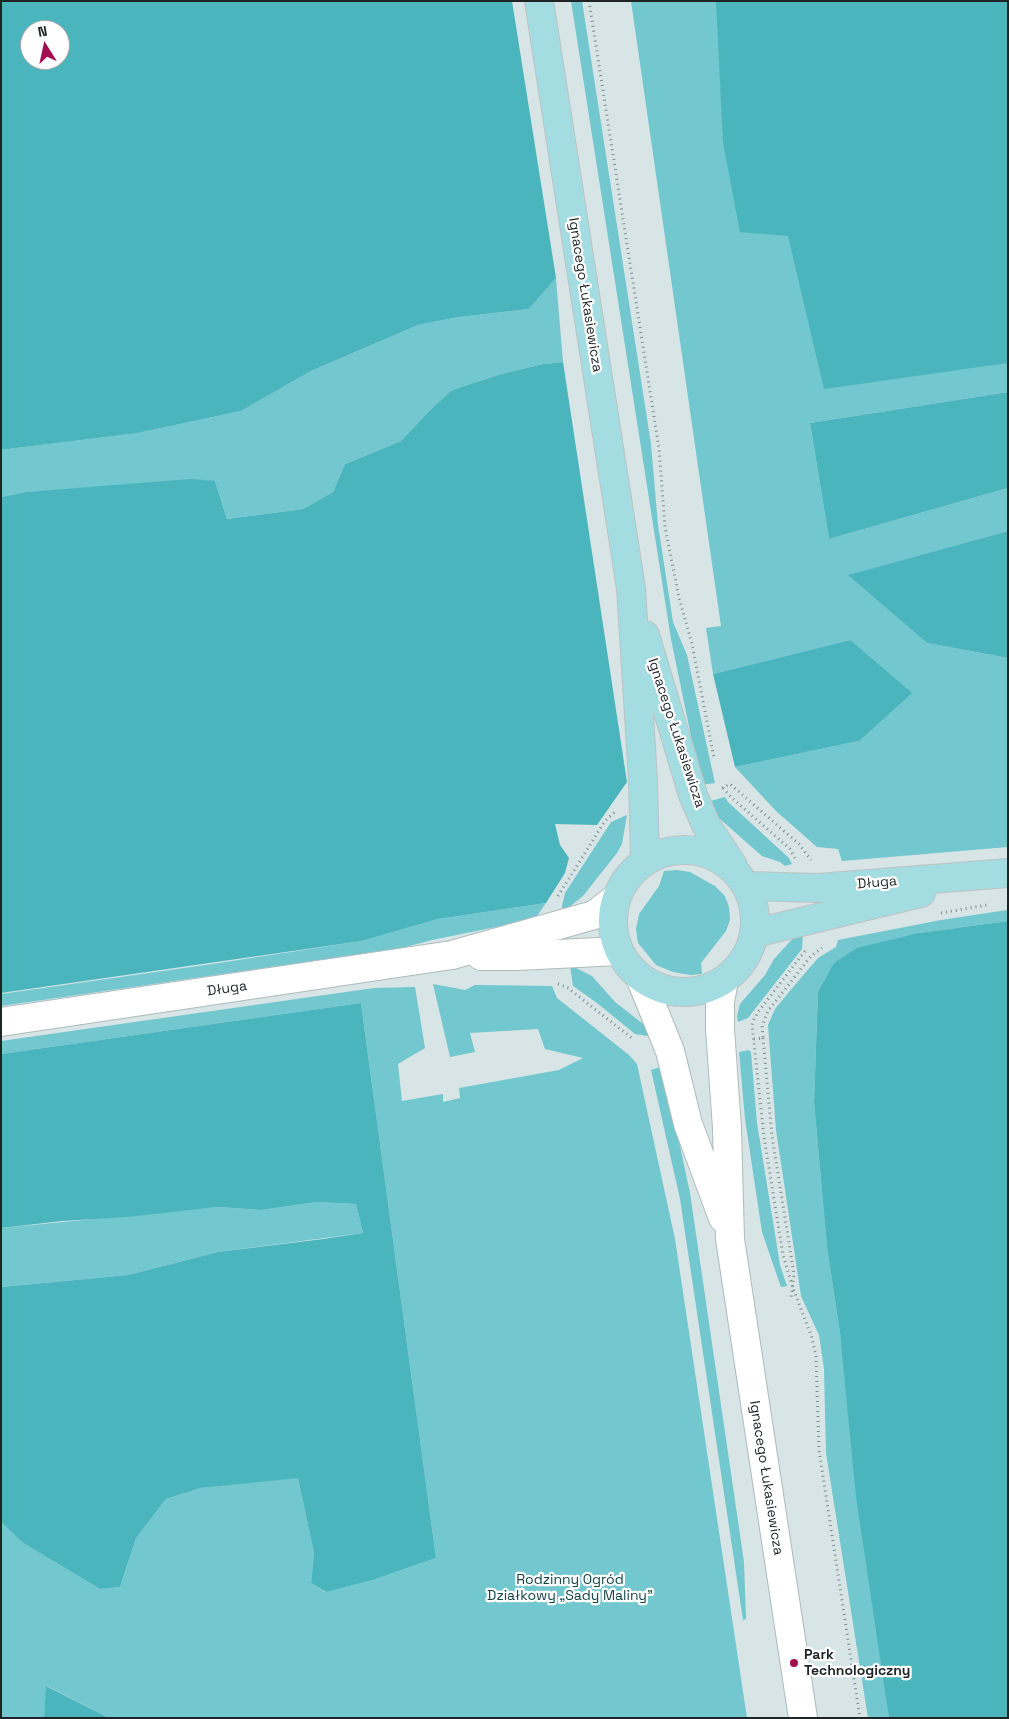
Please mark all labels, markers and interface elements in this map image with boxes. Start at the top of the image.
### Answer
north arrow [20,20,70,70]
text: N [36,22,49,41]
street label: Ignacego Łukasiewicza [564,217,606,373]
street label: Ignacego Łukasiewicza [644,656,708,810]
street label: Długa [856,873,898,893]
street label: Długa [206,978,248,1000]
street label: Ignacego Łukasiewicza [745,1400,787,1556]
park label: Rodzinny Ogród Działkowy „Sady Maliny” [487,1572,653,1604]
place label: Park Technologiczny [804,1647,910,1680]
marker: Park Technologiczny [788,1657,800,1669]

